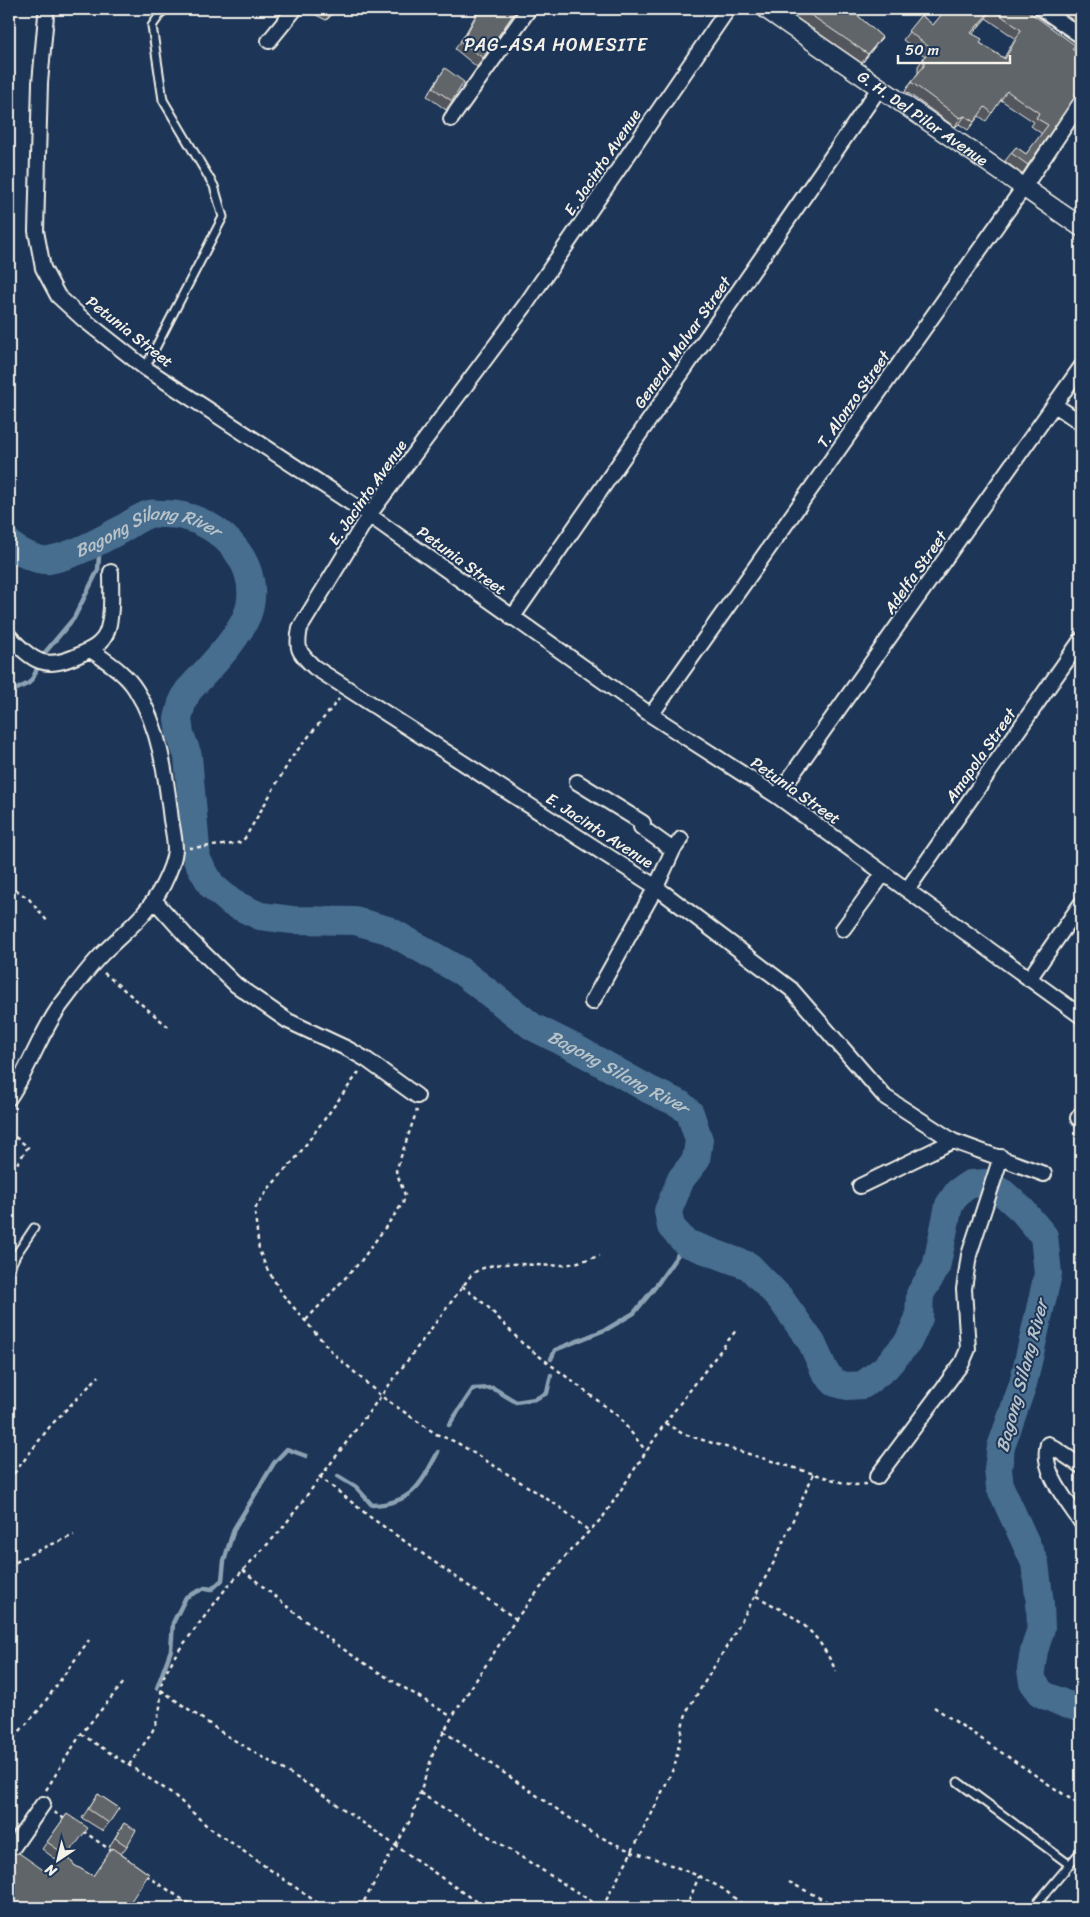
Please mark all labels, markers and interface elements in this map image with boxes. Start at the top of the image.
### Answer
district label: PAG-ASA HOMESITE [464,29,648,61]
scale bar [898,32,1010,64]
text: 50 m [905,37,940,63]
street label: G. H. Del Pilar Avenue [851,62,995,174]
street label: E. Jacinto Avenue [556,103,649,222]
street label: General Malvar Street [626,270,739,415]
street label: Petunia Street [79,288,180,375]
street label: T. Alonzo Street [809,344,898,454]
street label: E. Jacinto Avenue [320,433,415,551]
water label: Bagong Silang River [70,497,231,567]
street label: Petunia Street [411,518,513,603]
street label: Adelfa Street [875,524,955,621]
street label: Amapola Street [936,701,1024,810]
street label: Petunia Street [744,748,847,832]
street label: E. Jacinto Avenue [540,784,660,877]
water label: Bagong Silang River [542,1021,700,1124]
water label: Bagong Silang River [986,1293,1059,1456]
north arrow [32,1834,82,1884]
text: N [39,1857,63,1884]

